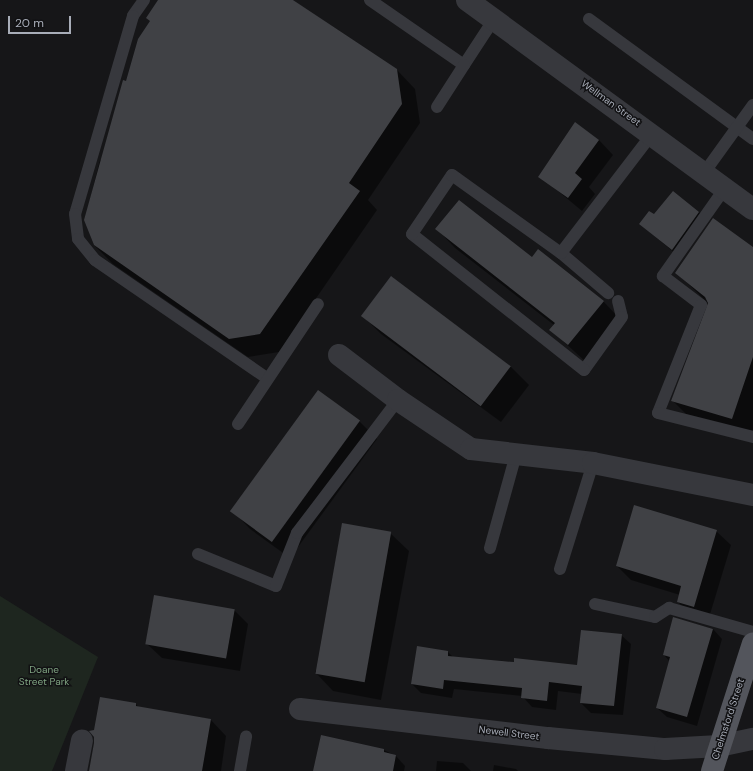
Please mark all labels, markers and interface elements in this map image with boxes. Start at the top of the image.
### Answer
scale bar [10,8,73,34]
text: 20 m [15,15,44,31]
street label: Wellman Street [579,77,643,129]
park label: Doane Street Park [19,663,69,686]
street label: Chelmsford Street [709,677,747,761]
street label: Newell Street [478,723,540,743]

